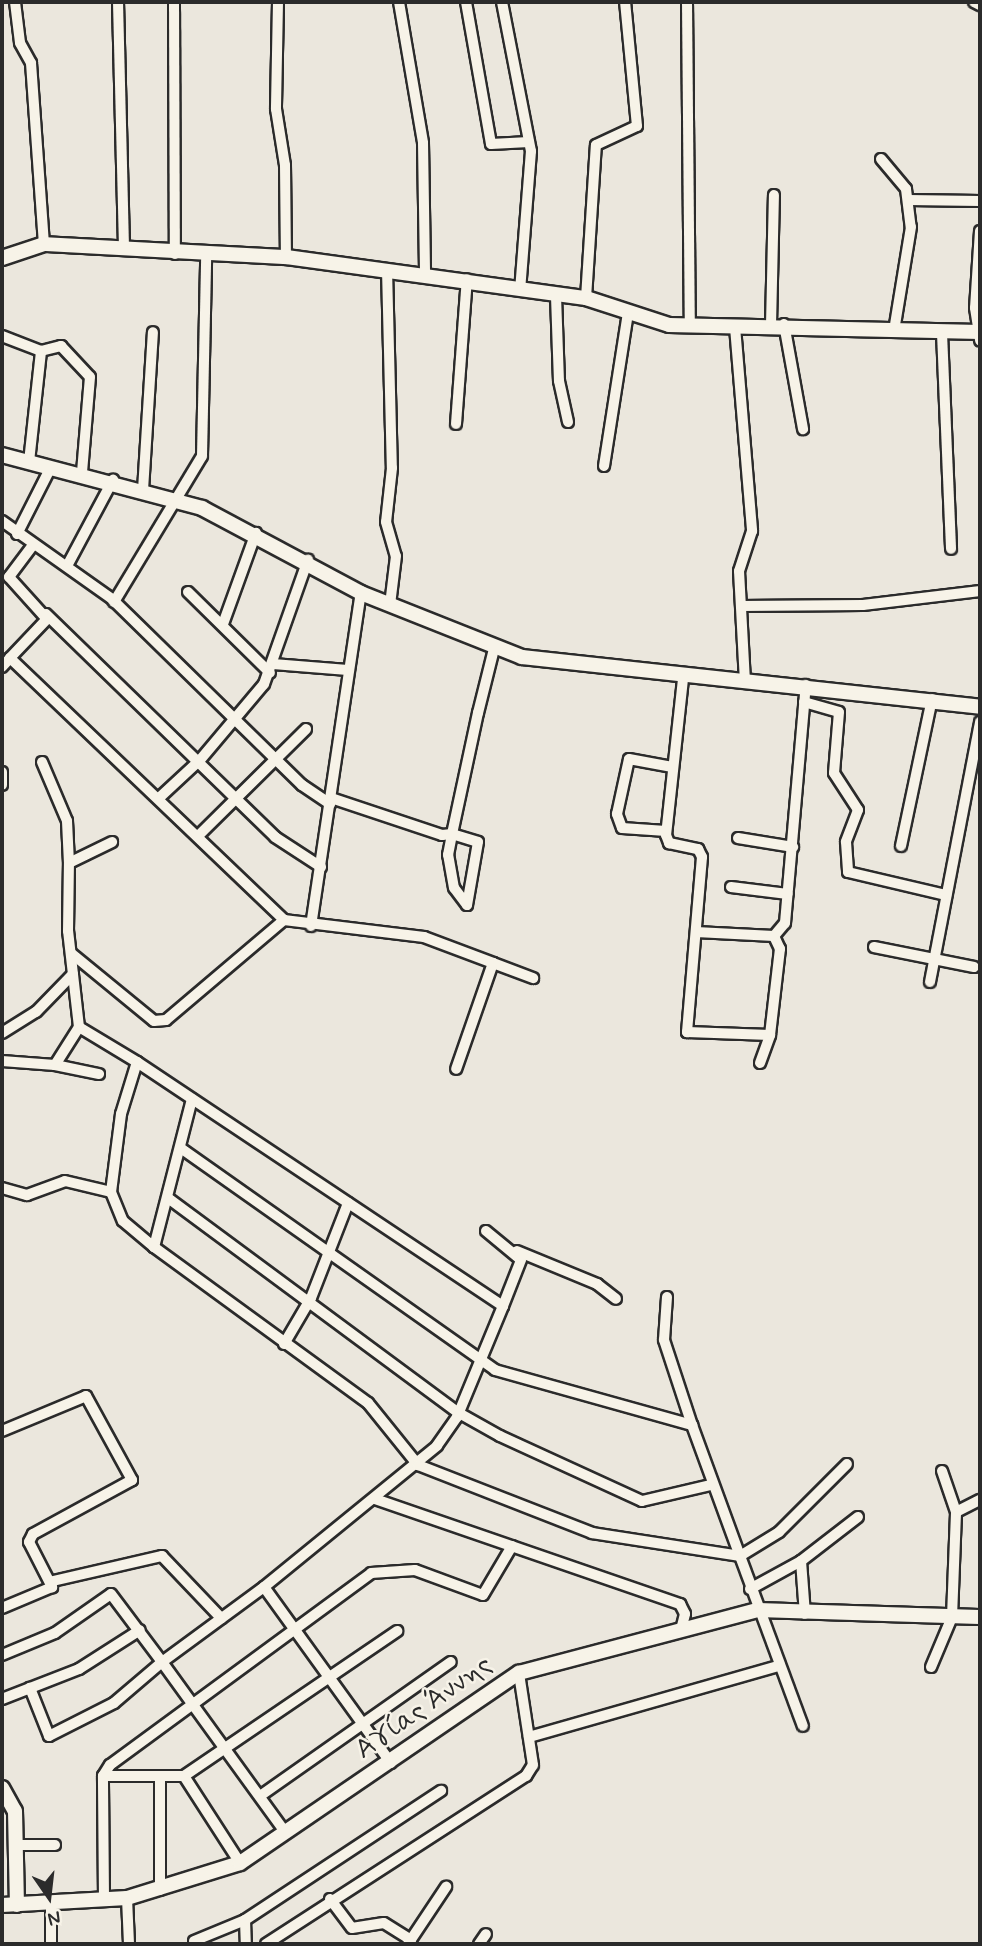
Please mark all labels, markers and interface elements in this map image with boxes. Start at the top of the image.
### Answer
street label: Αγίας Άννης [349,1649,499,1767]
north arrow [14,1862,84,1932]
text: N [45,1904,63,1932]

